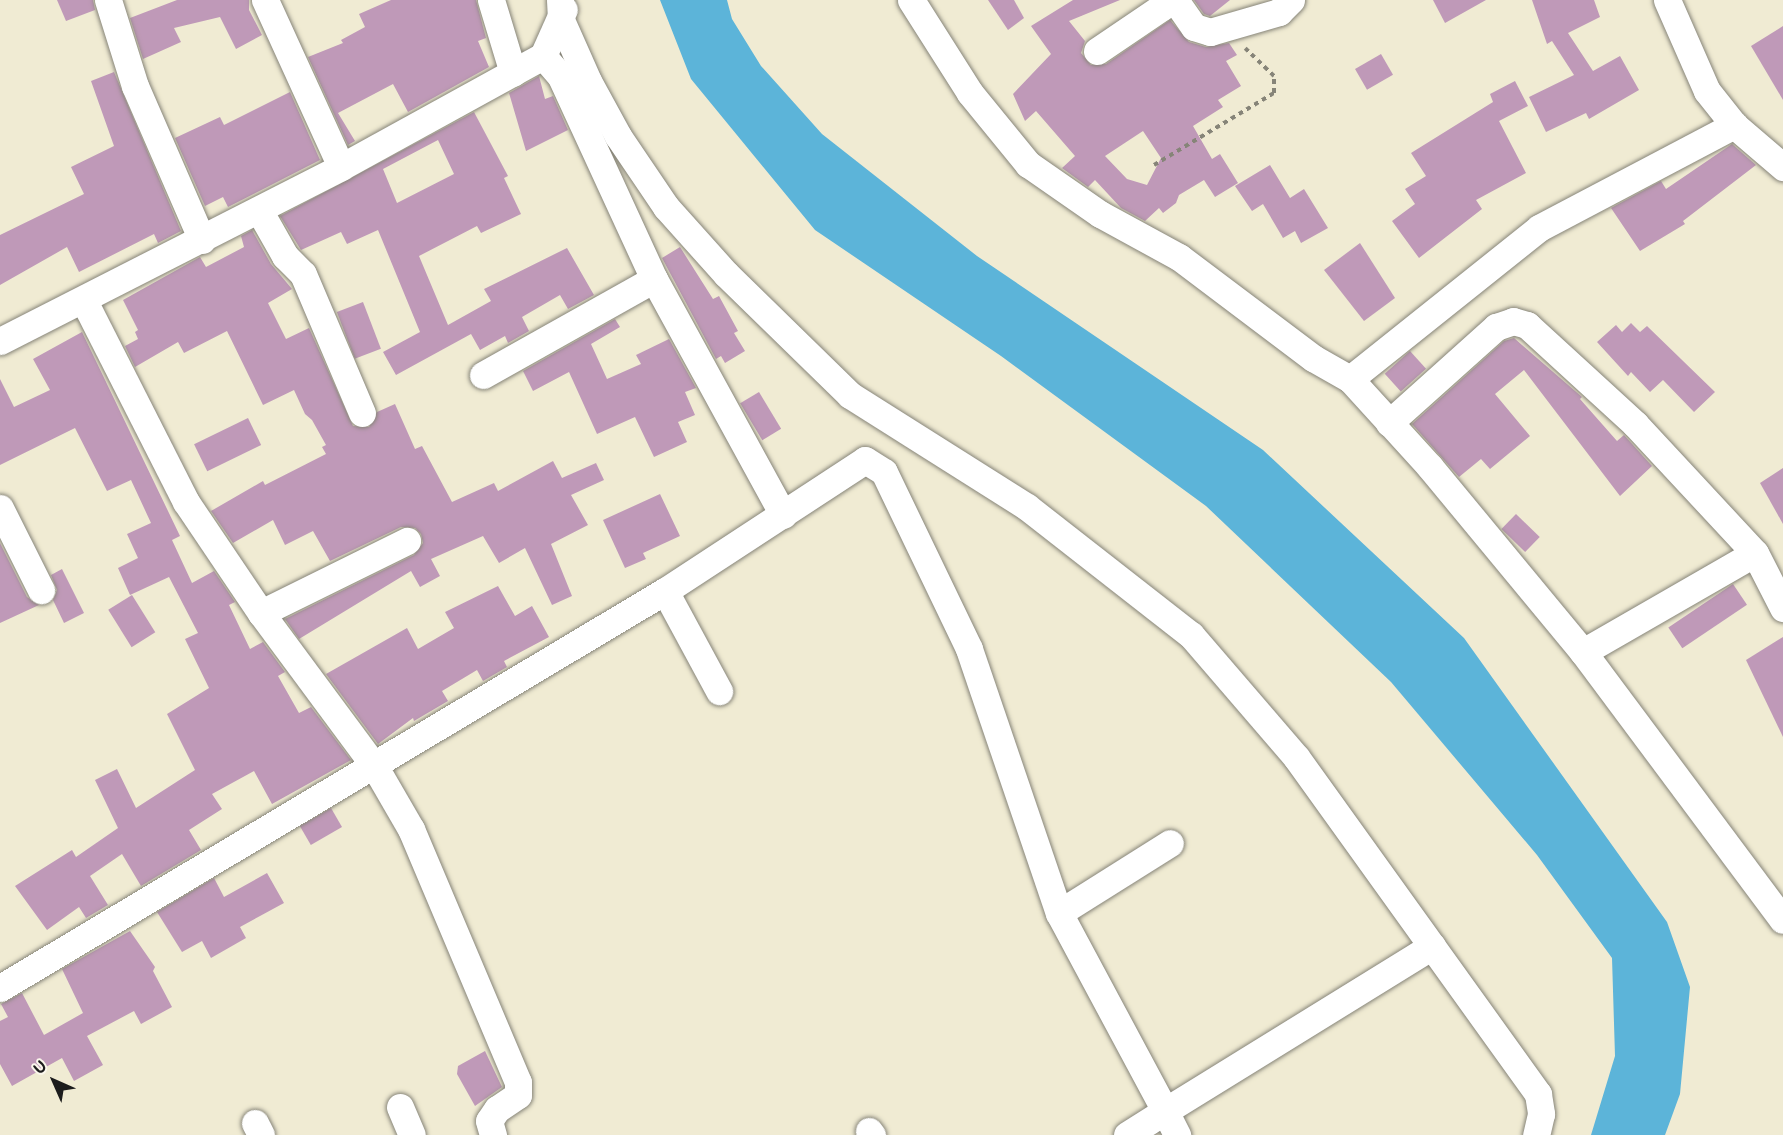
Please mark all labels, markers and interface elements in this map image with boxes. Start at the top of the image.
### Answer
north arrow [24,1051,84,1111]
text: U [30,1057,52,1079]

